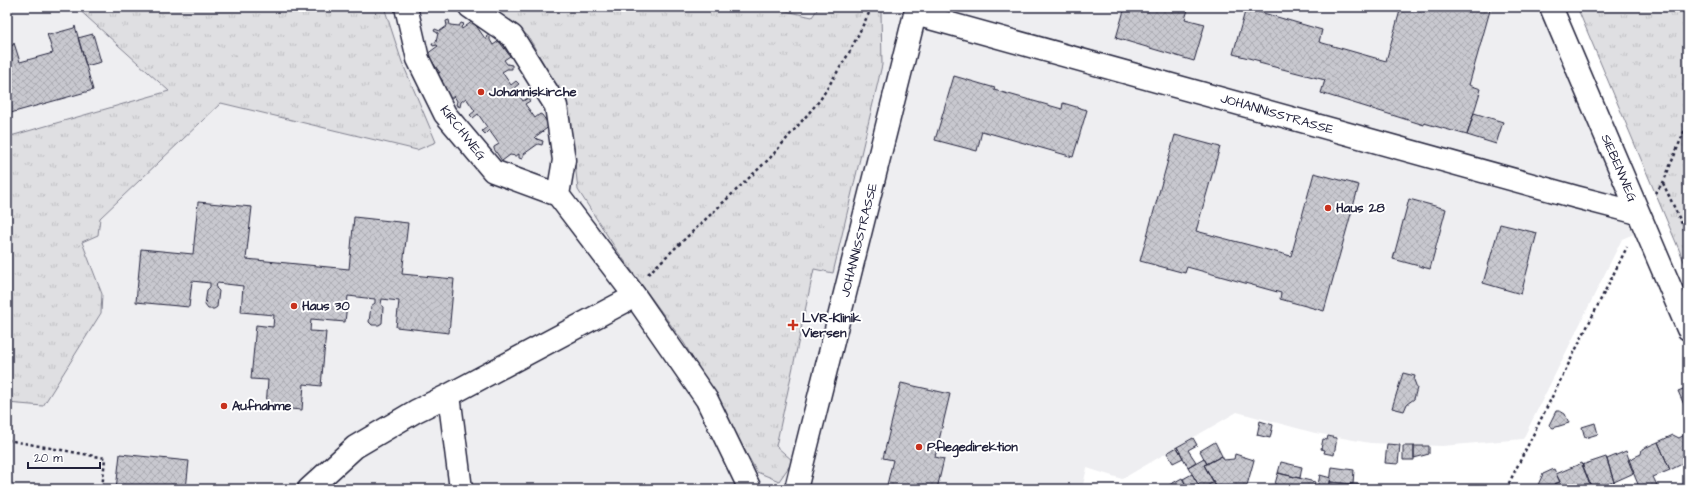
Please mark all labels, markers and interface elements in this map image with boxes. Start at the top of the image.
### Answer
place label: Johanniskirche [488,83,577,101]
marker: Johanniskirche [476,87,486,97]
street label: JOHANNISSTRASSE [1218,89,1336,139]
street label: KIRCHWEG [436,102,490,164]
street label: SIEBENWEG [1597,131,1641,205]
street label: JOHANNISSTRASSE [836,181,882,299]
place label: Haus 28 [1336,199,1385,217]
marker: Haus 28 [1323,203,1333,213]
place label: Haus 30 [302,297,350,315]
marker: Haus 30 [289,301,299,311]
place label: LVR-Klinik Viersen [801,309,862,342]
marker: LVR-Klinik Viersen [787,319,799,331]
place label: Aufnahme [232,397,291,415]
marker: Aufnahme [219,401,229,411]
place label: Pflegedirektion [927,438,1018,458]
marker: Pflegedirektion [914,442,924,452]
scale bar [28,444,100,470]
text: 20 m [34,450,63,467]

